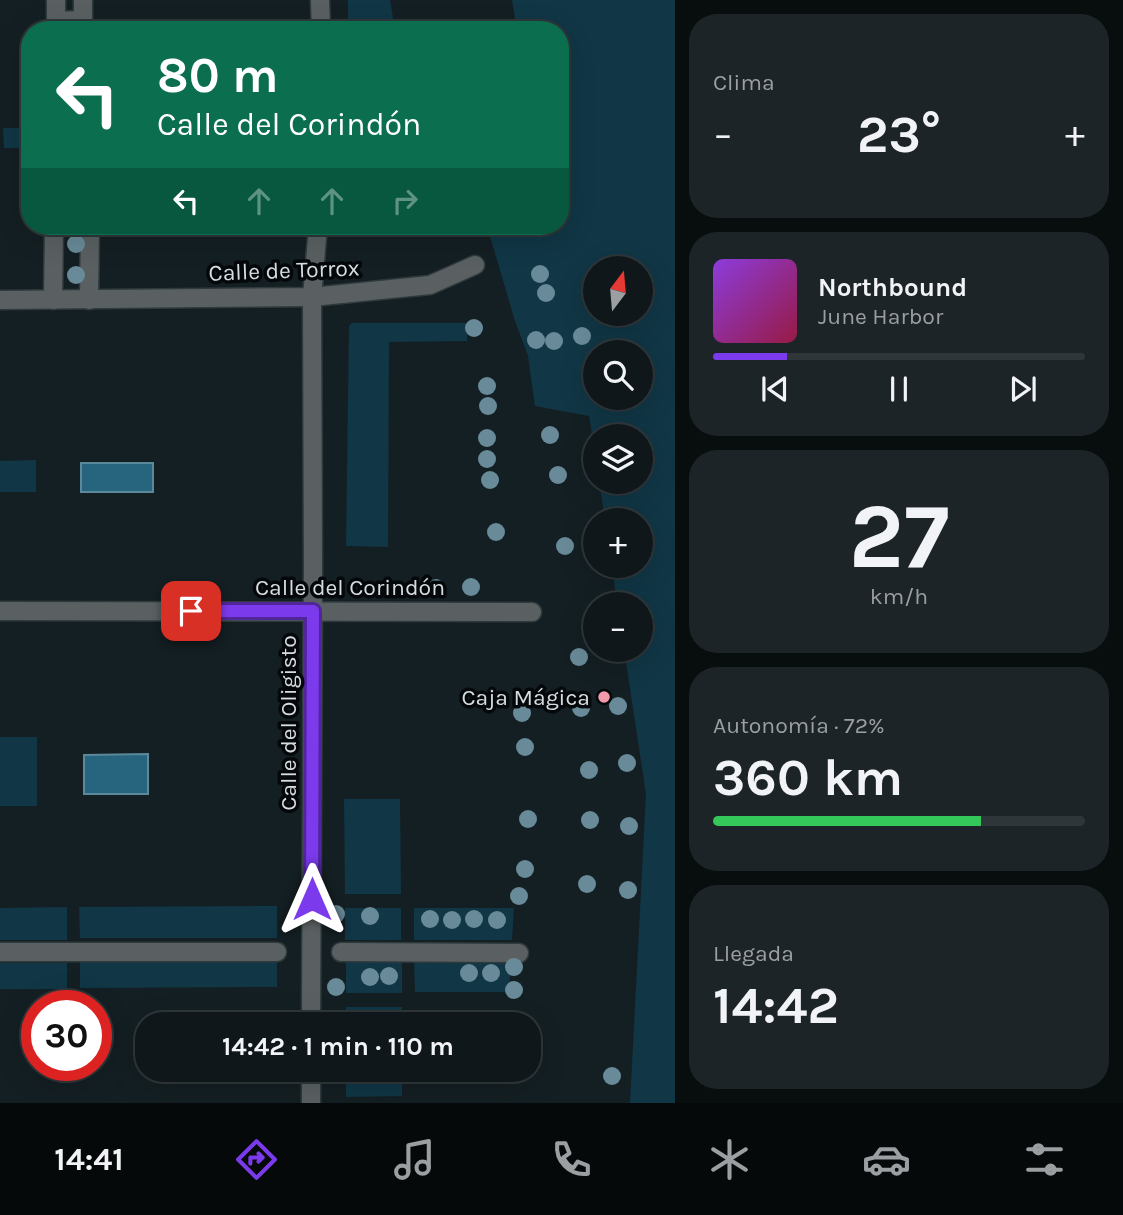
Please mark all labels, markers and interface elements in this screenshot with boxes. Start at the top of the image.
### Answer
text: 80 m [157,47,279,104]
icon: left [42,49,133,140]
text: Clima [713,69,775,96]
text: 23° [857,104,941,165]
text: Calle del Corindón [157,106,421,143]
text: − [713,112,733,157]
text: + [1065,112,1085,157]
icon: left [167,182,205,220]
icon: ahead [240,182,278,220]
icon: ahead [313,182,351,220]
icon: right [386,182,424,220]
street label: Calle de Torrox [208,254,360,287]
north arrow [583,256,653,326]
map controls [583,256,653,662]
text: Northbound [818,272,967,303]
text: June Harbor [818,303,943,330]
button: search [583,340,653,410]
icon: previous [756,370,794,408]
icon: pause [880,370,918,408]
icon: next [1004,370,1042,408]
button: layers [583,424,653,494]
text: 27 [849,484,949,590]
button: + [583,508,653,578]
street label: Calle del Corindón [255,574,445,601]
pin [161,581,221,641]
text: km/h [870,583,928,610]
icon: arrive [172,592,210,630]
button: − [583,592,653,662]
street label: Calle del Oligisto [275,635,302,811]
place label: Caja Mágica [461,684,590,711]
marker: Caja Mágica [596,689,612,705]
text: Autonomía · 72% [713,712,885,739]
text: 360 km [713,747,903,808]
position arrow [275,862,349,936]
text: Llegada [713,940,794,967]
text: 14:42 [713,975,839,1036]
speed limit sign: 30 [21,990,112,1081]
text: 14:42 · 1 min · 110 m [222,1031,454,1062]
icon: directions [232,1135,281,1184]
icon: music [390,1135,439,1184]
icon: phone [547,1135,596,1184]
icon: climate [705,1135,754,1184]
icon: car [862,1135,911,1184]
icon: filters [1020,1135,1069,1184]
text: 14:41 [54,1141,124,1178]

